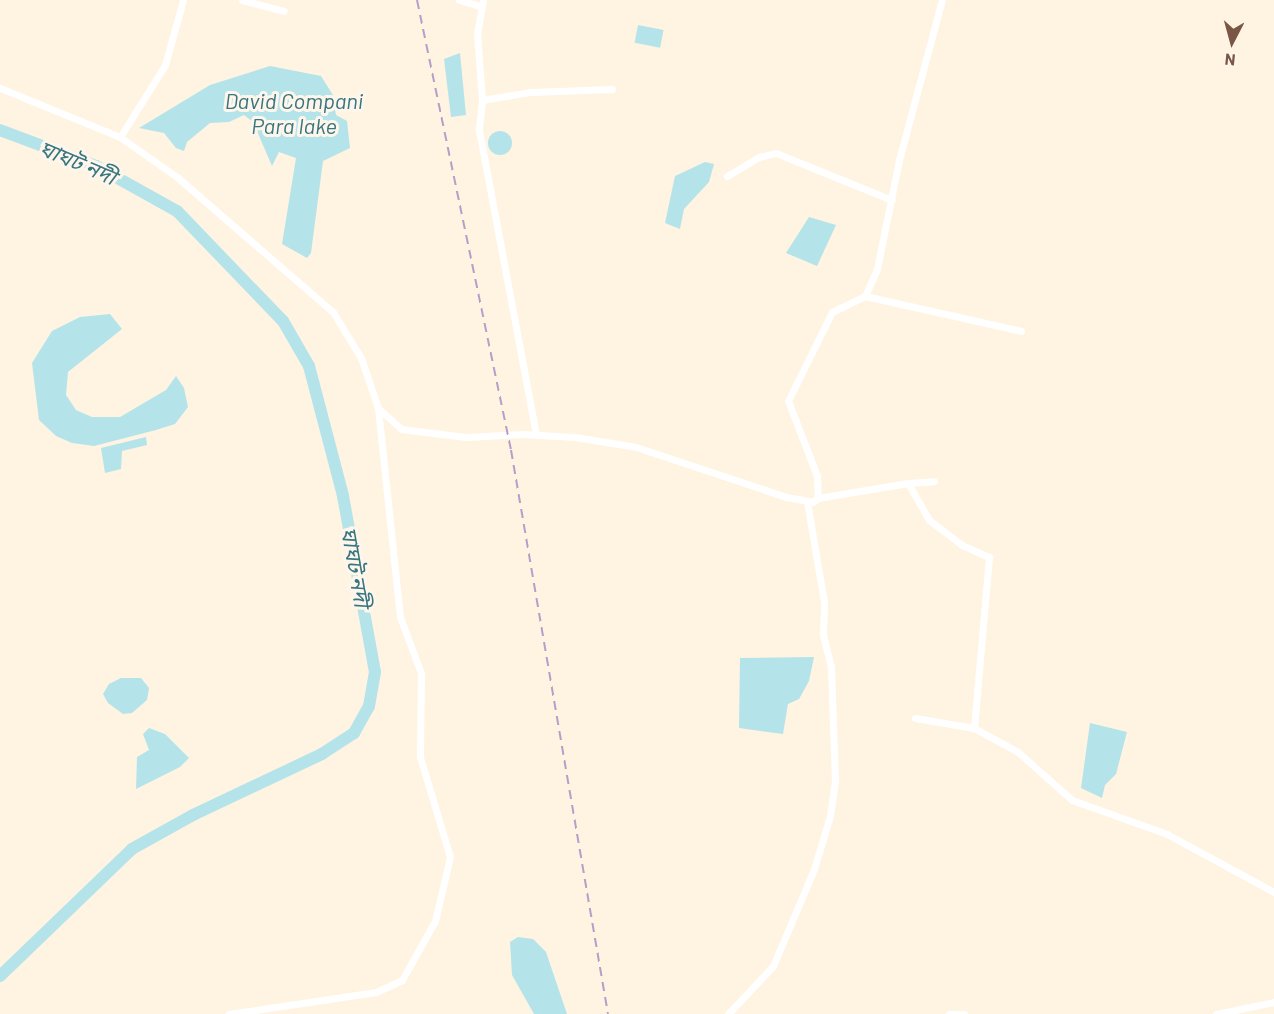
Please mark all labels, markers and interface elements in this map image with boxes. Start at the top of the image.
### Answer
north arrow [1202,12,1262,72]
text: N [1224,50,1236,70]
water label: David Compani Para lake [225,87,363,138]
water label: ঘাঘট নদী [36,134,120,190]
water label: ঘাঘট নদী [336,525,376,609]

